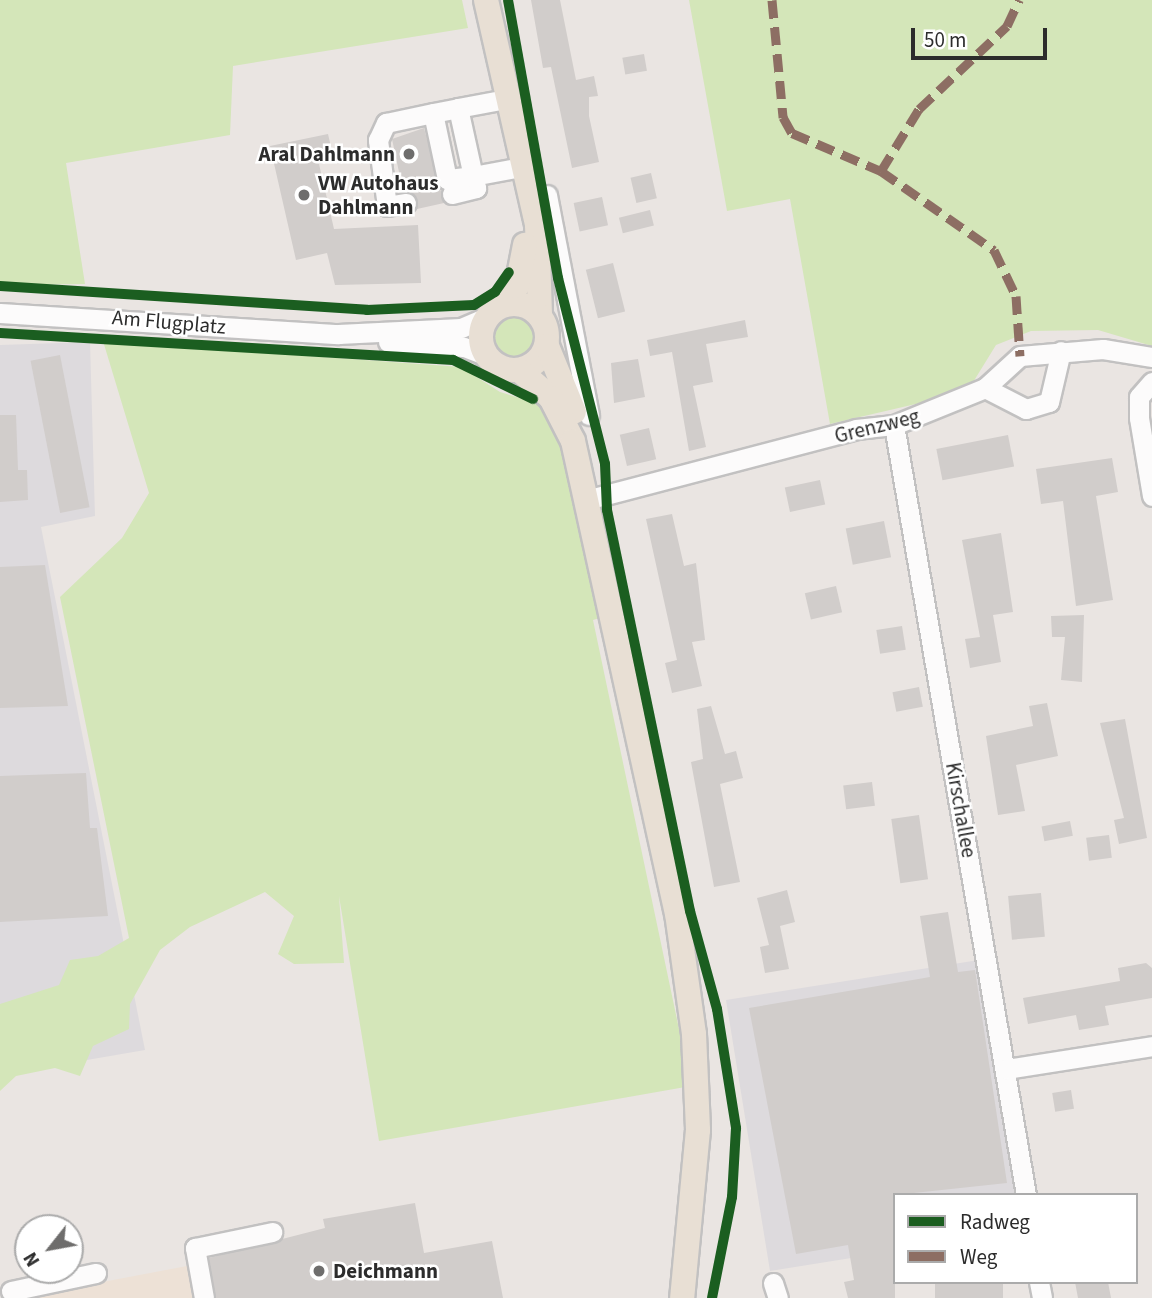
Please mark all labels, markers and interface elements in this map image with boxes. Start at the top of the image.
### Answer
scale bar [914,14,1050,58]
text: 50 m [924,25,966,55]
place label: Aral Dahlmann [258,141,395,167]
marker: Aral Dahlmann [401,146,417,162]
place label: VW Autohaus Dahlmann [318,170,438,220]
marker: VW Autohaus Dahlmann [296,187,312,203]
street label: Am Flugplatz [111,304,227,340]
street label: Grenzweg [832,403,922,449]
street label: Kirschallee [940,760,982,860]
legend [893,1193,1138,1284]
text: Radweg [960,1207,1030,1237]
north arrow [14,1214,84,1284]
text: Weg [960,1242,997,1272]
text: N [17,1247,47,1271]
place label: Deichmann [333,1258,438,1284]
marker: Deichmann [311,1263,327,1279]

